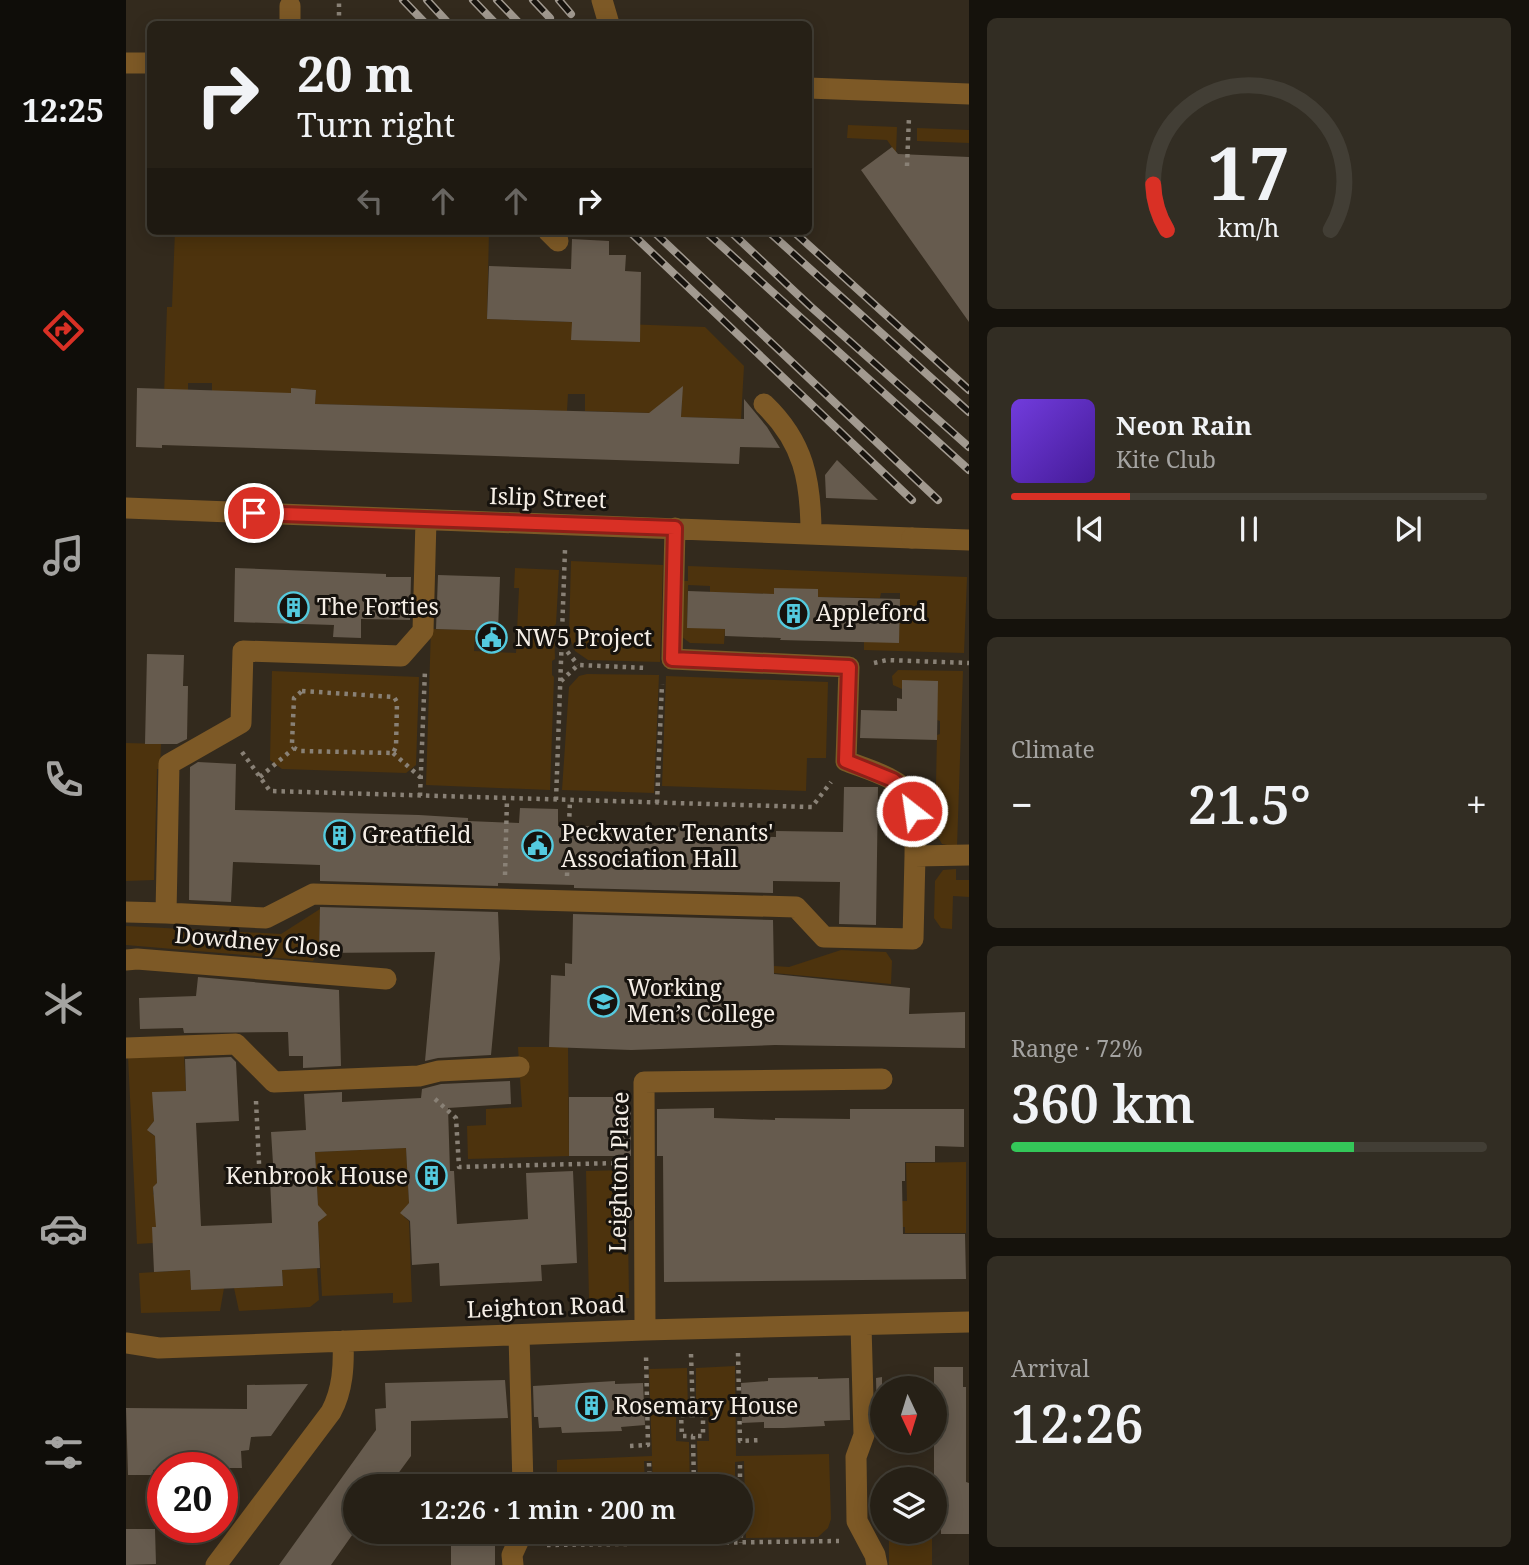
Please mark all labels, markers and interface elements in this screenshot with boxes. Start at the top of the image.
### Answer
text: 20 m [297,40,413,106]
icon: right [182,49,273,140]
text: 12:25 [22,88,104,131]
text: Turn right [297,103,455,146]
text: 17 [1208,122,1290,221]
icon: left [351,182,389,220]
icon: ahead [424,182,462,220]
icon: ahead [497,182,535,220]
icon: right [570,182,608,220]
text: km/h [1218,210,1280,244]
icon: directions [39,306,88,355]
text: Neon Rain [1116,407,1252,443]
text: Kite Club [1116,443,1216,475]
street label: Islip Street [489,479,607,515]
pin [224,483,284,543]
icon: arrive [235,494,273,532]
icon: previous [1071,510,1109,548]
icon: pause [1230,510,1268,548]
icon: next [1389,510,1427,548]
icon: music [39,531,88,580]
building icon: The Forties [277,590,311,624]
place label: The Forties [317,590,439,622]
building icon: Appleford [776,596,810,630]
place label: Appleford [816,596,927,628]
public building icon: NW5 Project [475,621,509,655]
place label: NW5 Project [515,621,652,653]
text: Climate [1011,733,1095,765]
icon: phone [39,755,88,804]
text: 21.5° [1188,768,1311,839]
position arrow [875,774,949,848]
text: − [1011,778,1033,830]
text: + [1466,778,1487,830]
place label: Peckwater Tenants' Association Hall [561,816,773,874]
building icon: Greatfield [322,818,356,852]
place label: Greatfield [362,818,471,850]
public building icon: Peckwater Tenants' Association Hall [521,829,555,863]
street label: Dowdney Close [173,918,343,964]
place label: Working Men’s College [627,971,775,1029]
icon: climate [39,979,88,1028]
school or university icon: Working Men’s College [587,984,621,1018]
text: Range · 72% [1011,1032,1143,1064]
text: 360 km [1011,1067,1195,1138]
street label: Leighton Place [601,1091,635,1253]
place label: Kenbrook House [225,1159,408,1191]
building icon: Kenbrook House [414,1159,448,1193]
icon: car [39,1204,88,1253]
street label: Leighton Road [466,1287,626,1325]
text: Arrival [1011,1352,1090,1384]
north arrow [870,1376,947,1452]
map controls [870,1376,947,1544]
text: 12:26 [1011,1387,1144,1458]
building icon: Rosemary House [574,1389,608,1423]
place label: Rosemary House [614,1389,798,1421]
icon: filters [39,1428,88,1477]
speed limit sign: 20 [147,1452,238,1543]
button: layers [870,1467,947,1544]
text: 12:26 · 1 min · 200 m [420,1491,676,1527]

